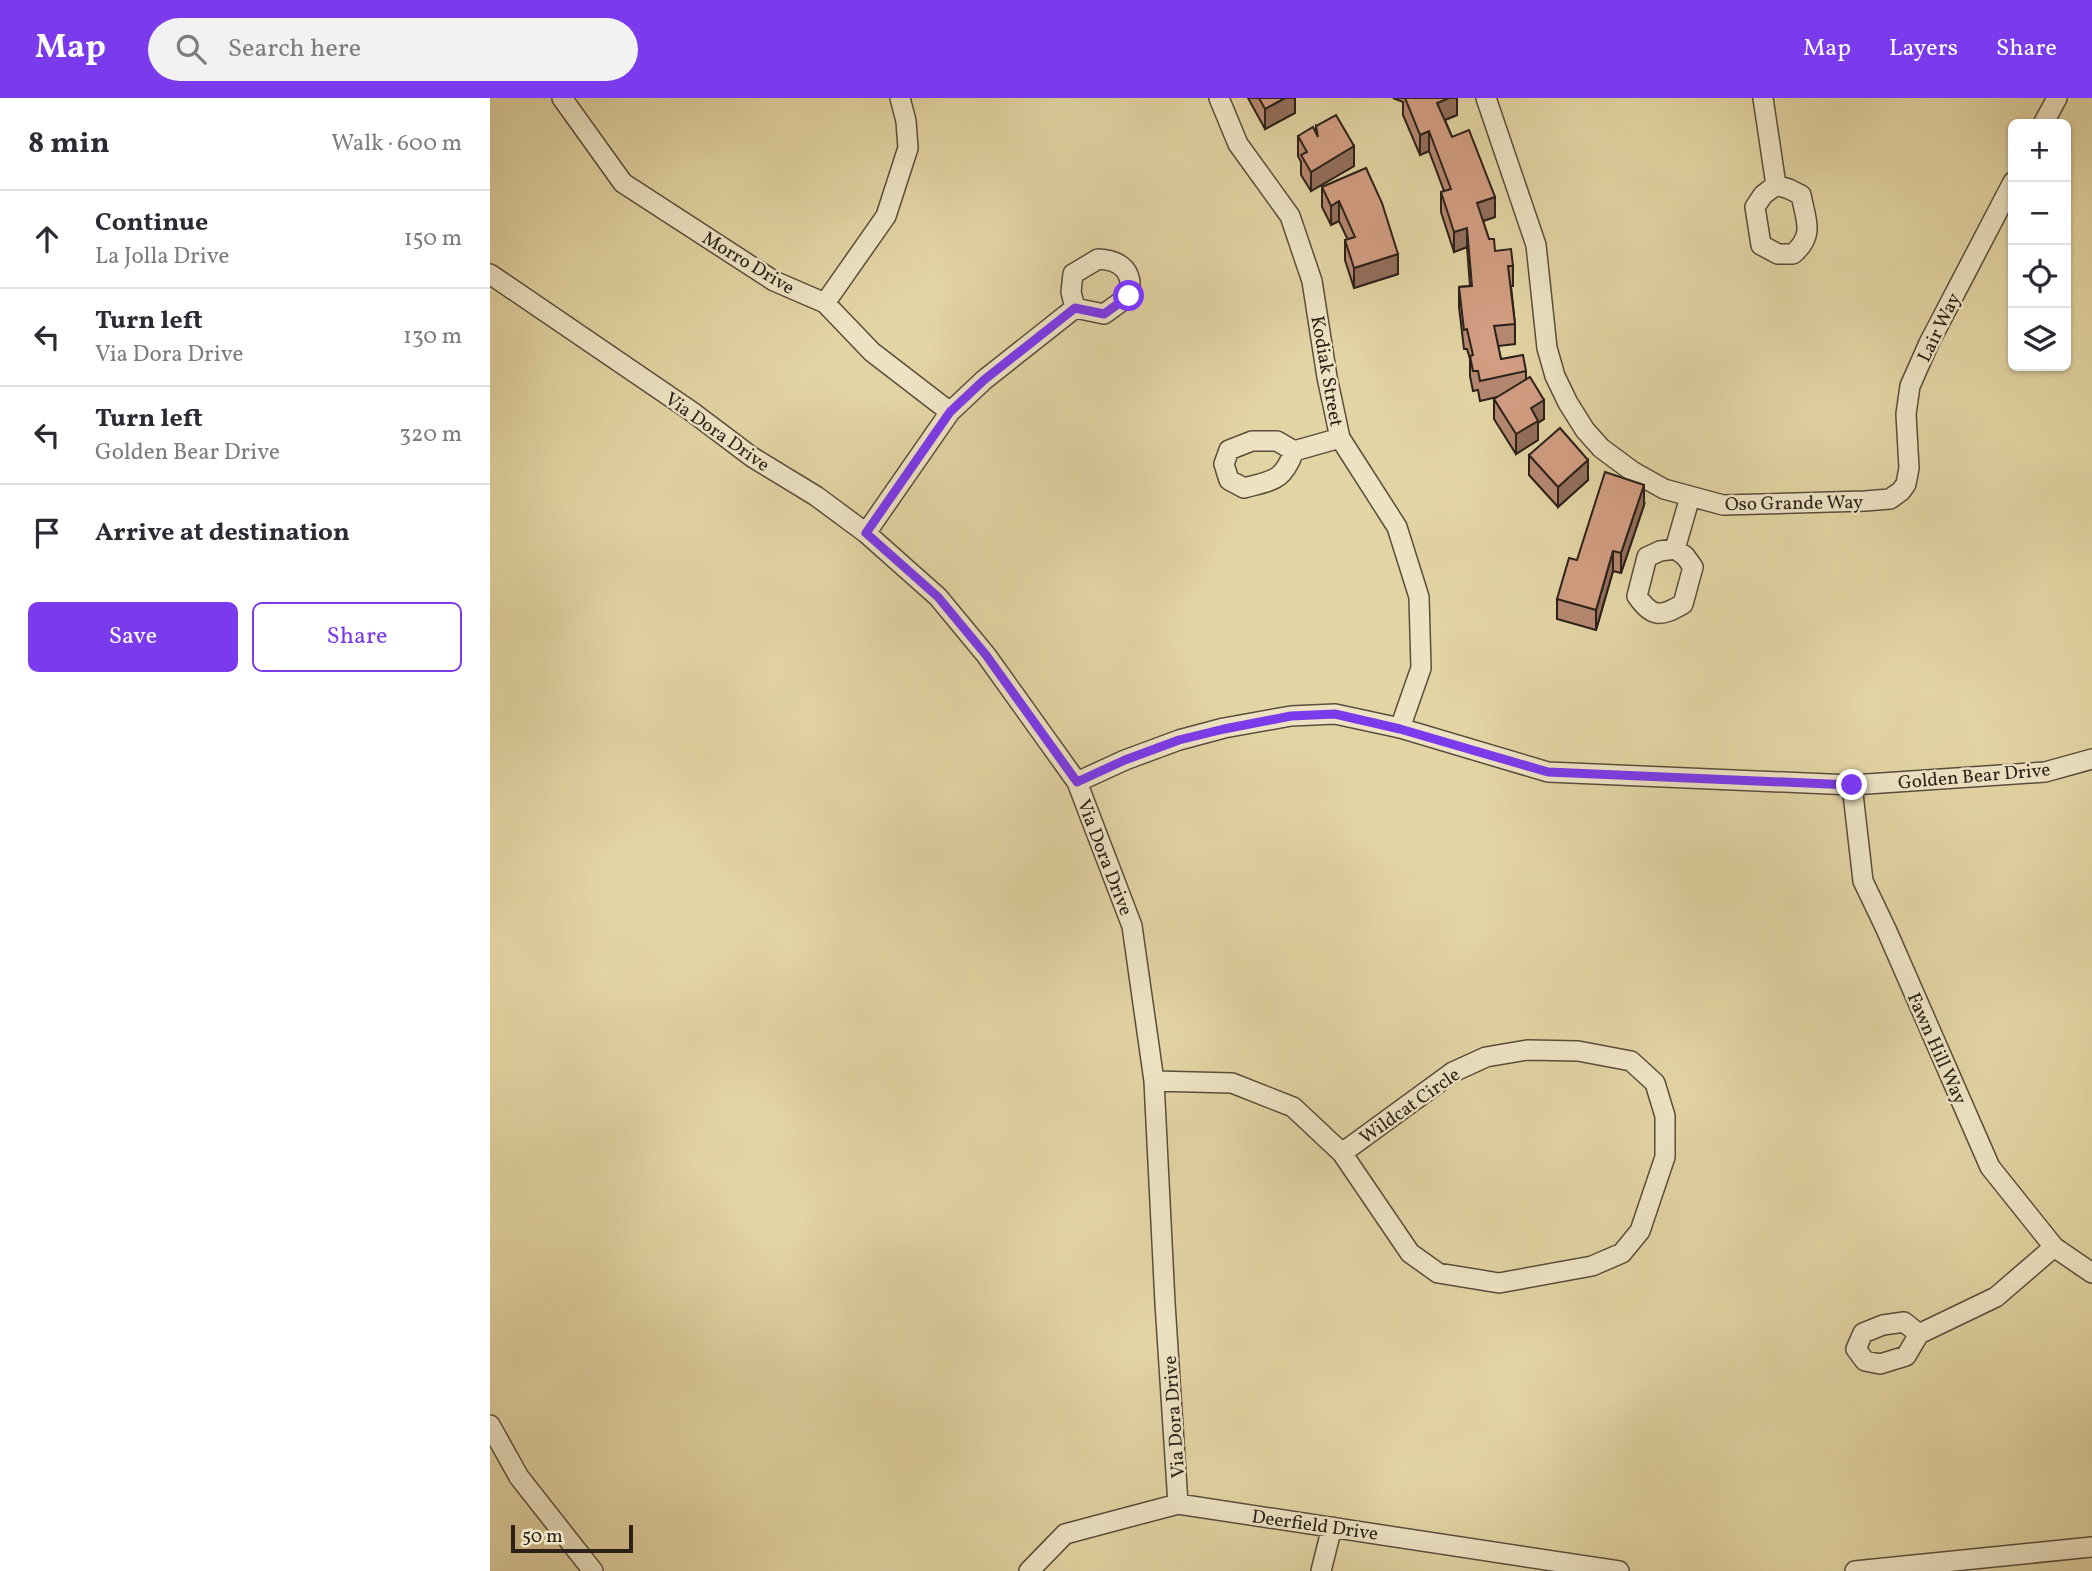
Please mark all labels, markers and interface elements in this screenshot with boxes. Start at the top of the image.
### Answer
search box [148,18,638,81]
text: Map [35,26,106,72]
icon: search [172,30,210,68]
text: Search here [228,31,361,67]
text: Map [1803,32,1851,66]
text: Layers [1889,32,1958,66]
text: Share [1996,32,2057,66]
map controls [2008,119,2071,371]
button: + [2008,119,2071,182]
text: 8 min [28,123,110,165]
text: Walk · 600 m [331,128,462,160]
button: − [2008,182,2071,245]
text: Continue [95,205,208,241]
icon: ahead [28,220,66,258]
text: 150 m [404,223,462,255]
street label: Morro Drive [697,226,799,302]
text: La Jolla Drive [95,241,229,273]
button: locate [2008,245,2071,308]
route start [1113,280,1144,311]
street label: Lair Way [1912,289,1968,367]
text: Turn left [95,303,203,339]
button: layers [2008,308,2071,371]
street label: Kodiak Street [1303,314,1349,429]
icon: left [28,318,66,356]
text: 130 m [403,321,462,353]
text: Via Dora Drive [95,339,244,371]
street label: Via Dora Drive [659,387,775,478]
text: Turn left [95,401,203,437]
icon: left [28,416,66,454]
text: 320 m [399,419,462,451]
text: Golden Bear Drive [95,437,280,469]
street label: Oso Grande Way [1725,490,1863,518]
icon: arrive [28,514,66,552]
text: Arrive at destination [95,515,350,551]
button: Save [28,602,238,672]
button: Share [252,602,462,672]
street label: Golden Bear Drive [1897,757,2051,797]
route end [1836,769,1867,800]
street label: Via Dora Drive [1070,796,1138,920]
street label: Fawn Hill Way [1900,989,1972,1109]
street label: Wildcat Circle [1355,1062,1466,1151]
street label: Via Dora Drive [1158,1355,1192,1479]
street label: Deerfield Drive [1250,1504,1380,1548]
scale bar [511,1522,634,1554]
text: 50 m [522,1524,563,1550]

